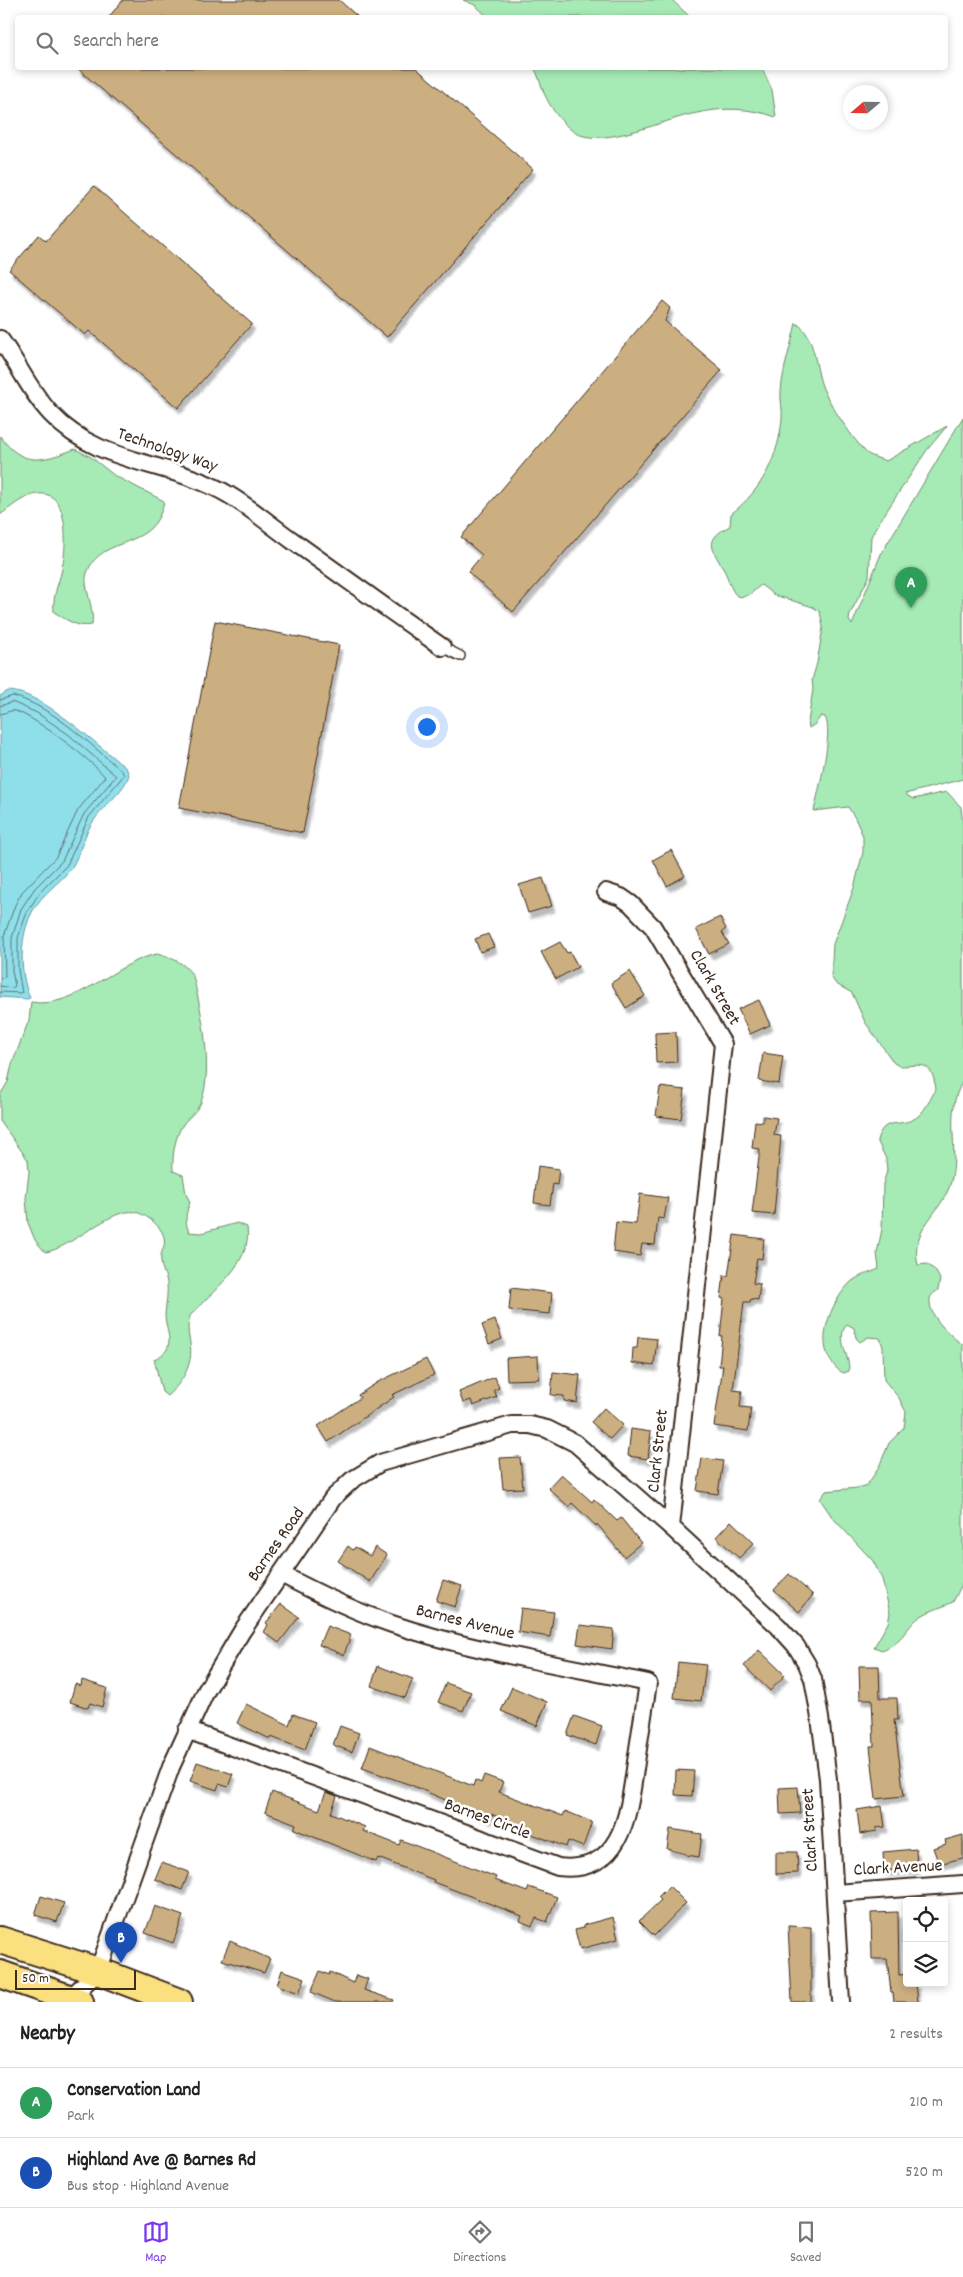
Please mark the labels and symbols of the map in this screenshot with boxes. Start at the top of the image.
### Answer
north arrow [843,85,888,130]
street label: Technology Way [113,422,221,480]
pin: A [895,567,927,608]
your location [414,714,440,740]
street label: Clark Street [682,946,746,1031]
street label: Clark Street [642,1408,676,1494]
street label: Barnes Road [242,1503,312,1587]
street label: Barnes Avenue [413,1599,517,1647]
street label: Clark Street [796,1787,826,1872]
street label: Barnes Circle [440,1793,534,1847]
street label: Clark Avenue [853,1854,943,1884]
pin: B [105,1922,137,1963]
scale bar [15,1967,136,1990]

